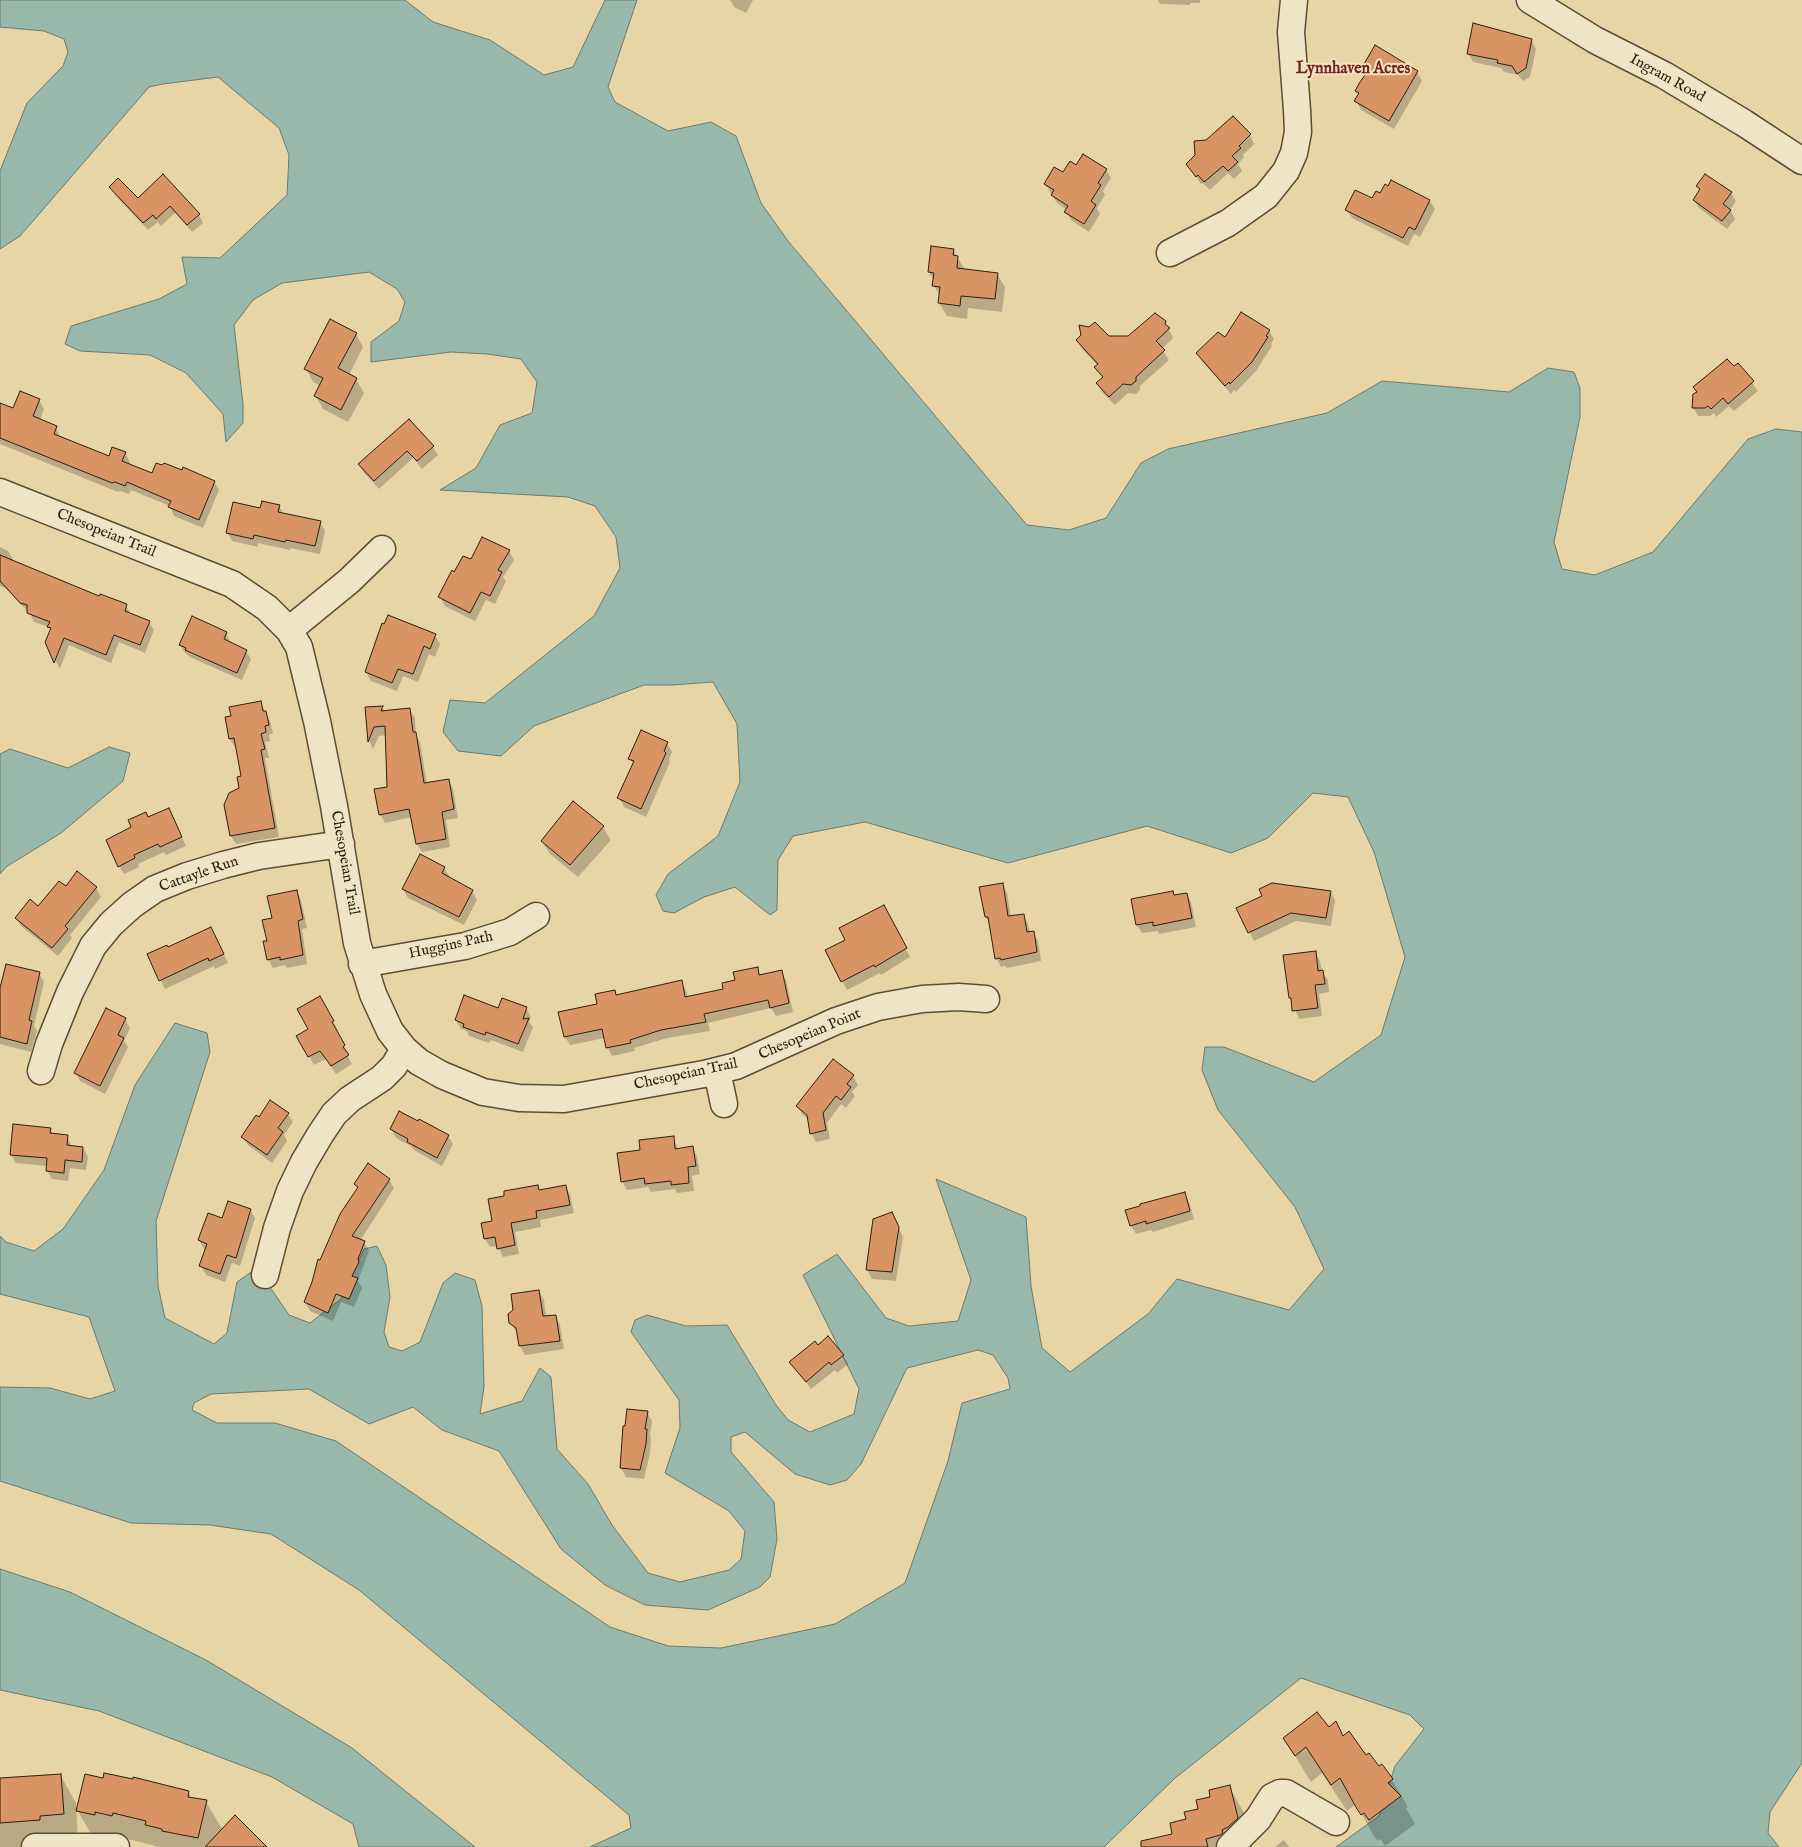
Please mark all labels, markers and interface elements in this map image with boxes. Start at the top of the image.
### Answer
street label: Ingram Road [1626,51,1708,107]
district label: Lynnhaven Acres [1296,60,1410,80]
street label: Chesopeian Trail [54,506,158,562]
street label: Chesopeian Trail [326,809,362,917]
street label: Cattayle Run [157,853,241,897]
street label: Huggins Path [407,928,495,964]
street label: Chesopeian Point [756,1005,864,1065]
street label: Chesopeian Trail [632,1055,740,1095]

